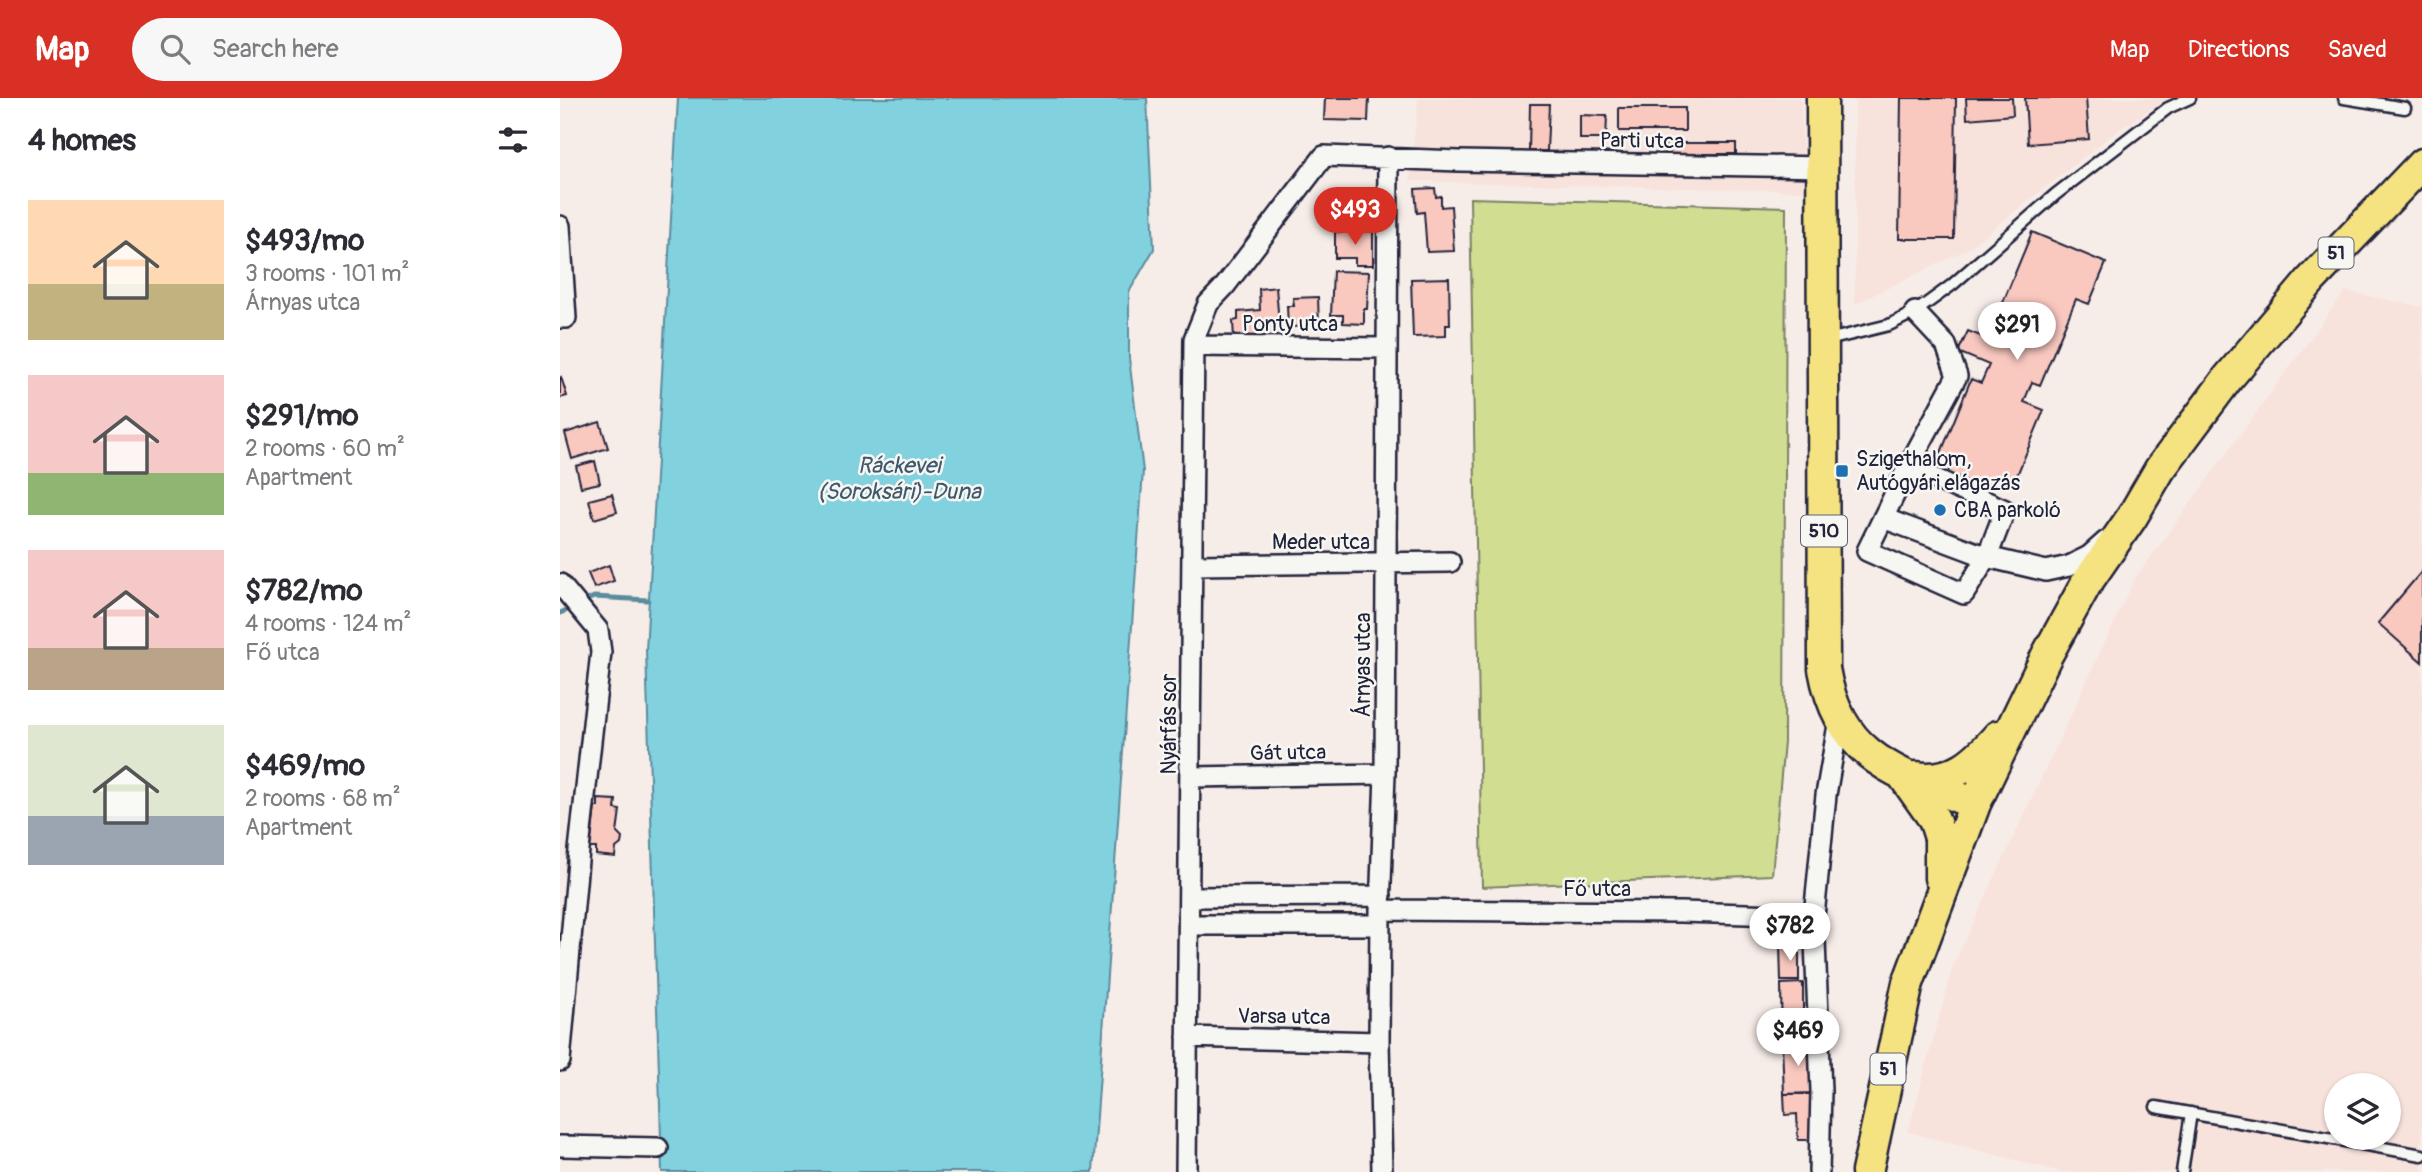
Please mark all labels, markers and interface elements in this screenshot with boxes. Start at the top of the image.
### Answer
search box [132,18,622,81]
text: Map [35,29,90,70]
icon: search [156,30,194,68]
text: Search here [212,33,339,65]
text: Map [2110,35,2150,64]
text: Directions [2188,35,2289,64]
text: Saved [2327,35,2387,64]
icon: filters [494,121,532,159]
text: 4 homes [28,122,136,159]
street label: Parti utca [1600,127,1684,155]
pin: $493 [1314,188,1396,247]
text: $493 [1330,195,1380,224]
text: $493/mo [245,222,364,259]
icon: home [84,228,168,312]
road number: 51 [2318,238,2354,268]
text: 3 rooms · 101 m² [245,259,409,288]
text: Árnyas utca [245,288,360,317]
pin: $291 [1976,302,2058,362]
text: $291 [1994,310,2040,339]
street label: Ponty utca [1242,311,1338,338]
text: $291/mo [245,397,359,434]
icon: home [84,403,168,487]
text: 2 rooms · 60 m² [245,434,405,463]
place label: Szigethalom, Autógyári elágazás [1856,446,2021,497]
water label: Ráckevei (Soroksári)-Duna [817,451,982,506]
text: Apartment [245,463,352,492]
marker: Szigethalom, Autógyári elágazás [1834,463,1850,479]
place label: CBA parkoló [1954,497,2061,524]
marker: CBA parkoló [1932,502,1948,518]
road number: 510 [1801,516,1847,546]
street label: Meder utca [1272,529,1370,556]
text: $782/mo [245,572,363,609]
icon: home [84,578,168,662]
text: 4 rooms · 124 m² [245,609,411,638]
street label: Árnyas utca [1350,612,1377,718]
text: Fő utca [245,638,320,667]
street label: Nyárfás sor [1156,673,1183,774]
street label: Gát utca [1250,739,1326,767]
text: $469/mo [245,747,365,784]
icon: home [84,753,168,837]
text: 2 rooms · 68 m² [245,784,401,813]
text: Apartment [245,813,352,842]
street label: Fő utca [1563,876,1631,903]
pin: $782 [1749,904,1831,963]
text: $782 [1765,911,1815,940]
street label: Varsa utca [1237,1003,1331,1031]
pin: $469 [1757,1009,1839,1068]
text: $469 [1772,1016,1824,1045]
road number: 51 [1870,1054,1906,1085]
map controls [2324,1073,2401,1150]
button: layers [2324,1073,2401,1150]

